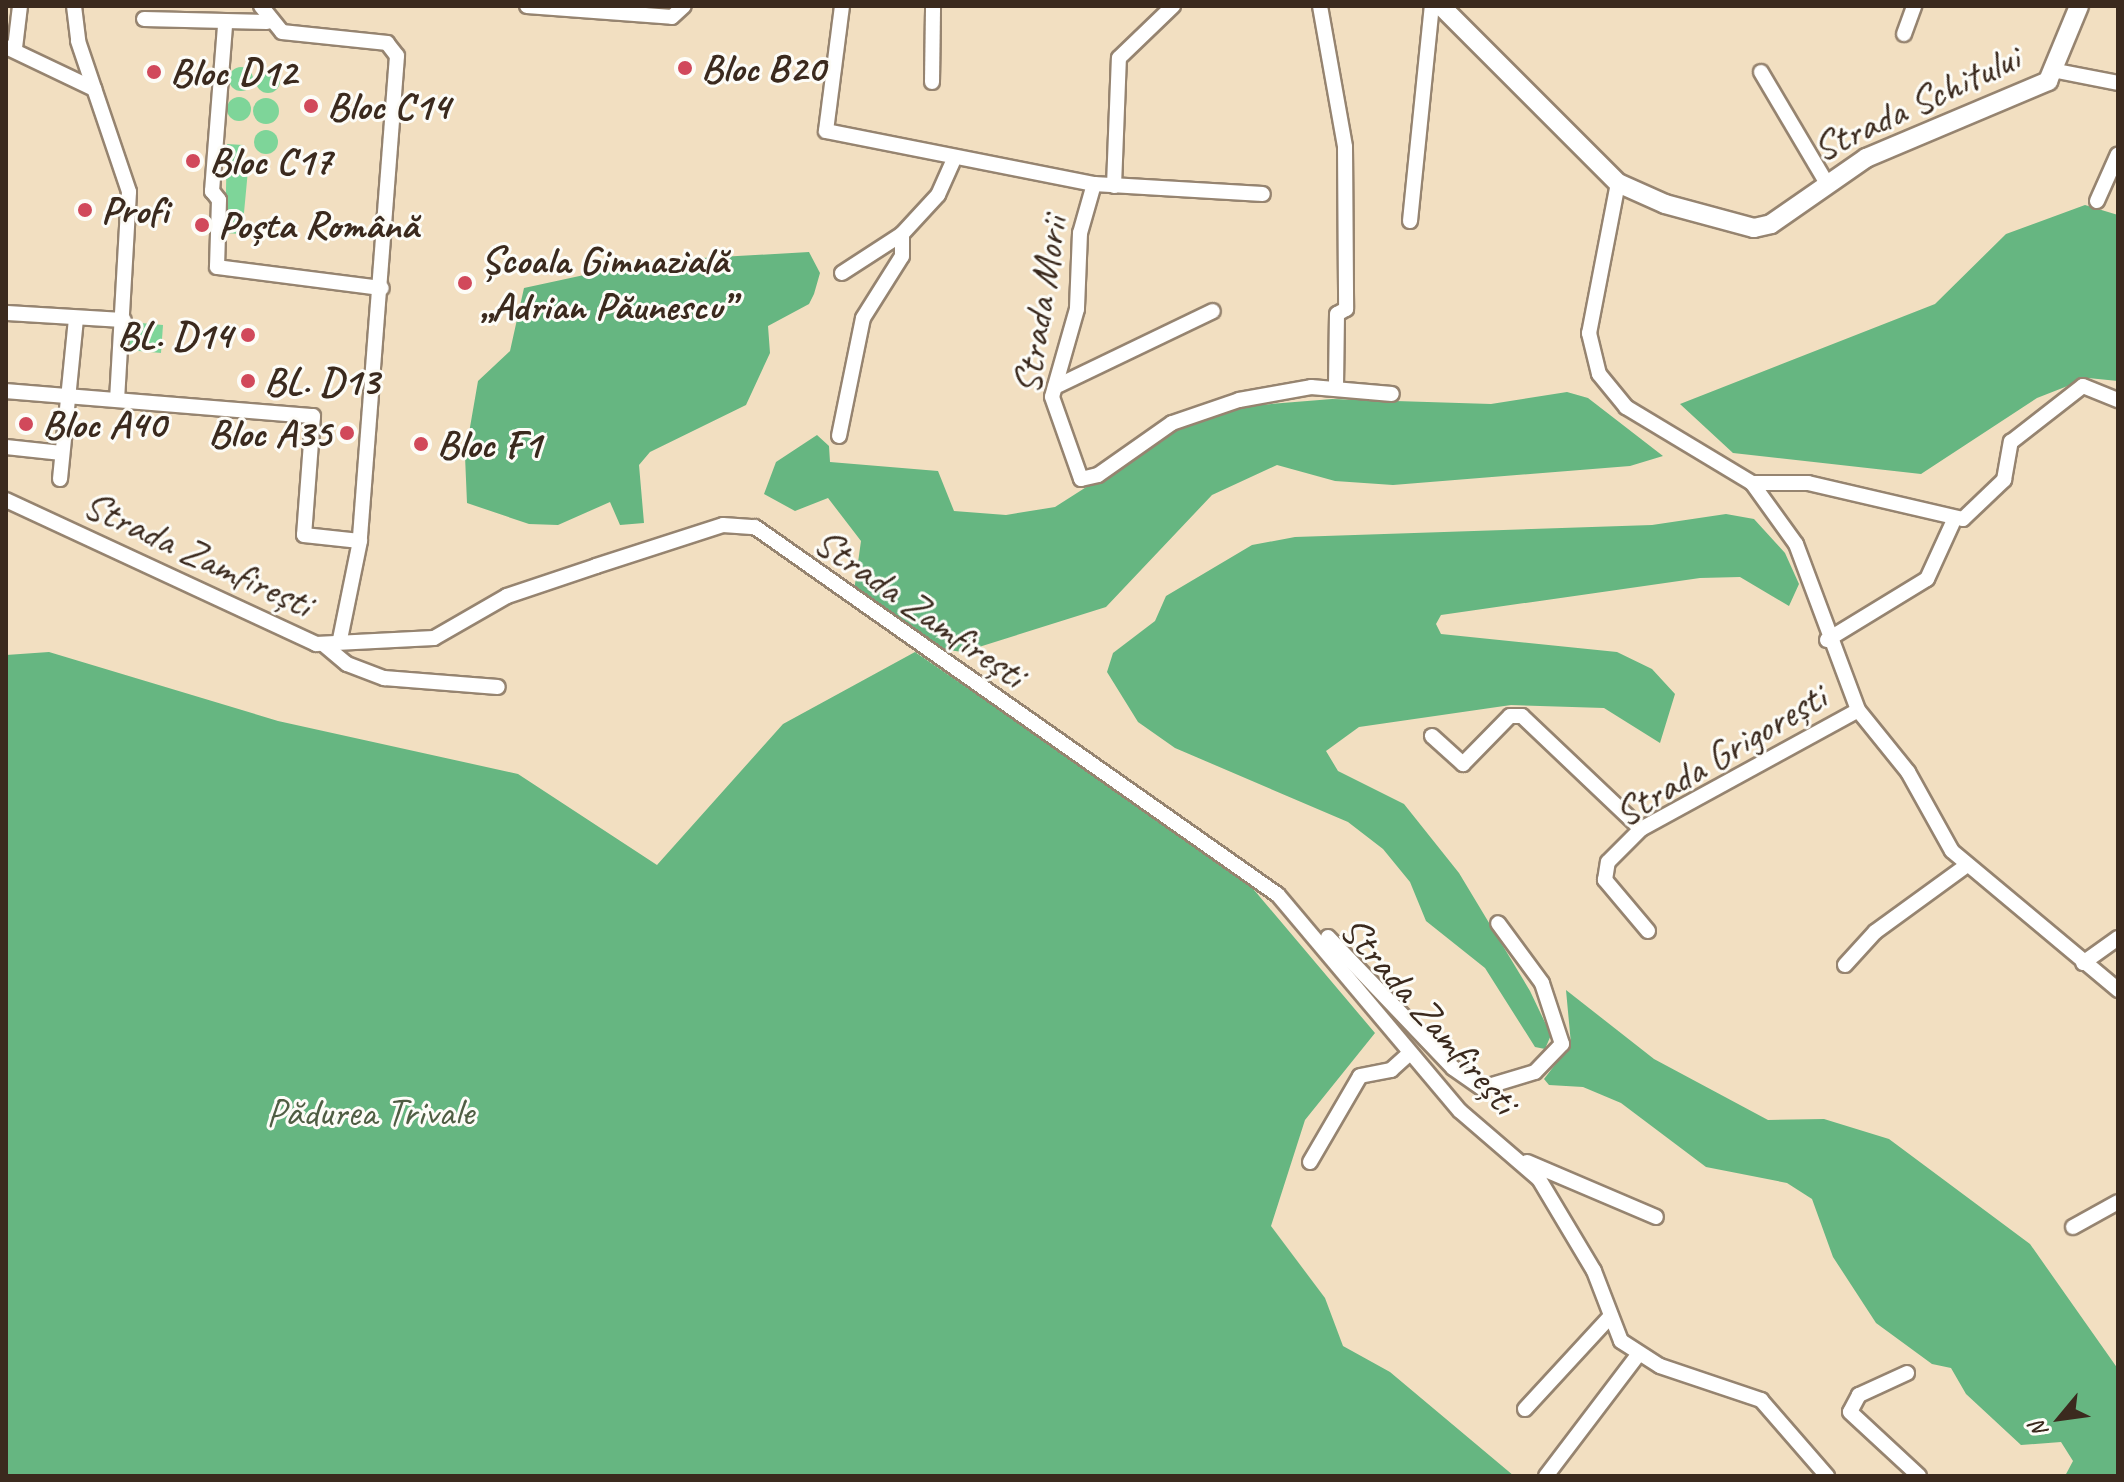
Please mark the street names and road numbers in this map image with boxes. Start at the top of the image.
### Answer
street label: Strada Schitului [1805,34,2027,172]
street label: Strada Morii [1002,213,1078,397]
street label: Strada Zamfirești [76,480,320,628]
street label: Strada Zamfirești [805,517,1035,699]
street label: Strada Grigorești [1605,673,1835,837]
street label: Strada Zamfirești [1330,906,1528,1124]

